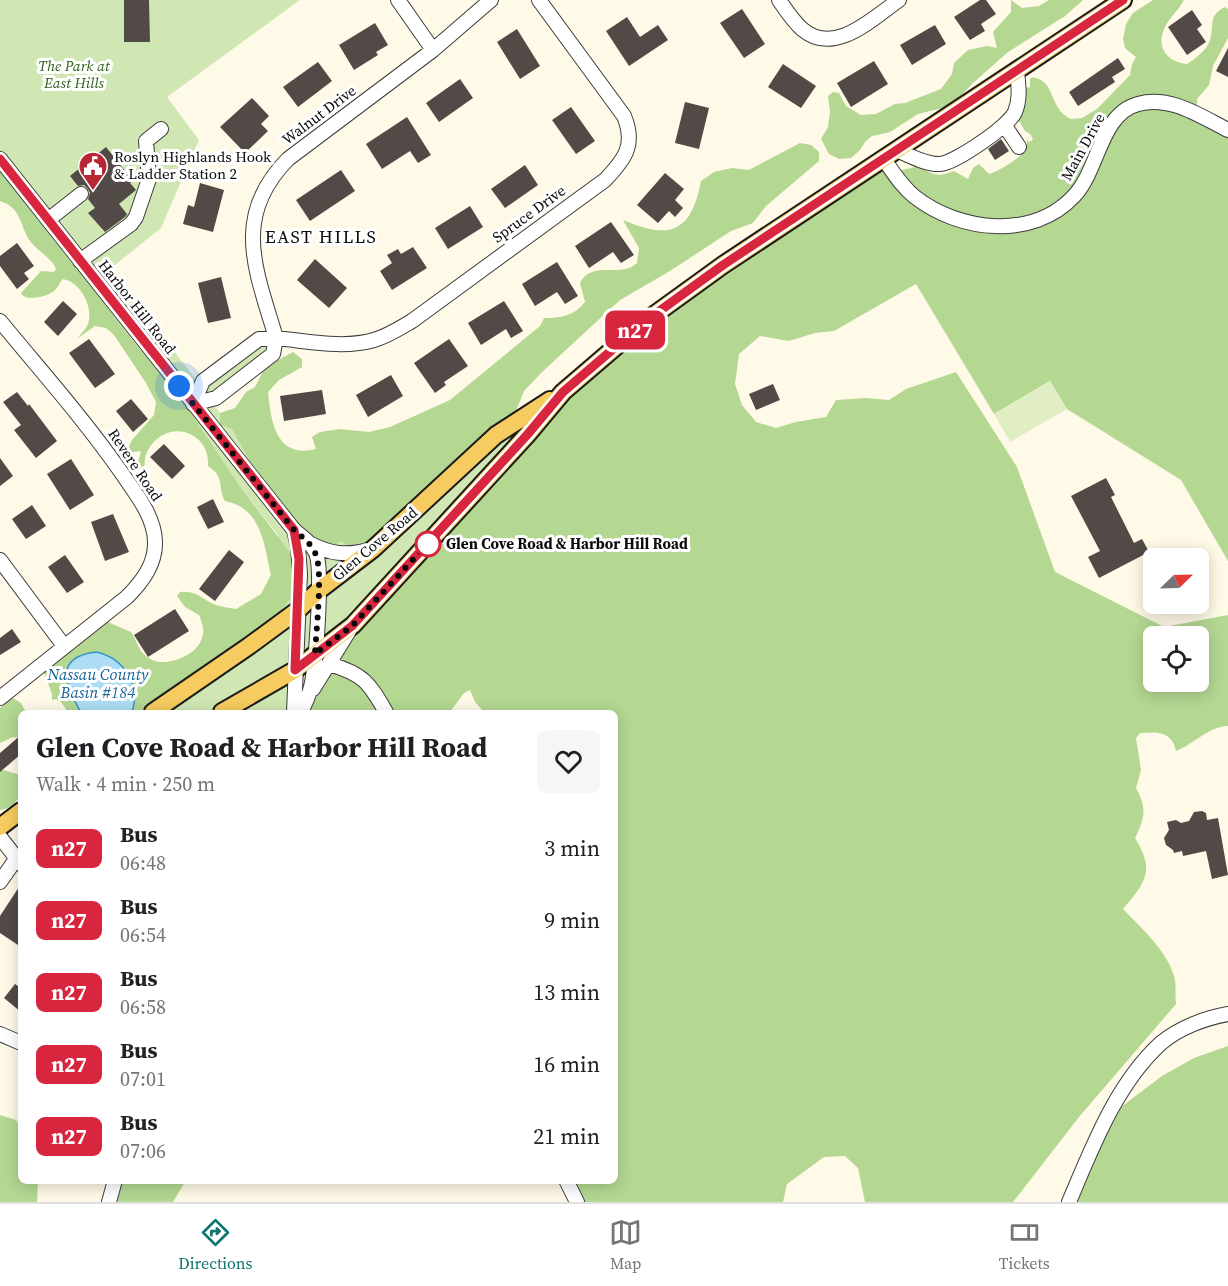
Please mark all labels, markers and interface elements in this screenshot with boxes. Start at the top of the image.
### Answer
park label: The Park at East Hills [38,55,111,93]
street label: Walnut Drive [277,80,360,149]
street label: Main Drive [1055,109,1110,184]
place label: Roslyn Highlands Hook & Ladder Station 2 [114,146,272,184]
public building icon: Roslyn Highlands Hook & Ladder Station 2 [77,150,109,192]
street label: Spruce Drive [488,180,570,247]
district label: EAST HILLS [265,224,377,249]
street label: Harbor Hill Road [94,255,181,359]
line badge: n27 [600,310,670,350]
text: n27 [617,316,653,345]
your location [164,371,194,401]
street label: Revere Road [103,424,168,506]
street label: Glen Cove Road [328,501,422,585]
marker: Glen Cove Road & Harbor Hill Road [415,531,441,557]
place label: Glen Cove Road & Harbor Hill Road [446,533,688,554]
north arrow [1143,548,1209,614]
map controls [1143,548,1209,692]
button: locate [1143,626,1209,692]
water label: Nassau County Basin #184 [47,663,149,703]
text: Glen Cove Road & Harbor Hill Road [36,728,487,766]
button: heart [537,730,600,793]
text: Walk · 4 min · 250 m [36,770,215,798]
text: Bus [120,819,157,849]
text: 3 min [544,833,600,863]
text: n27 [51,834,87,863]
text: 06:48 [120,849,166,877]
text: Bus [120,891,157,921]
text: 9 min [544,905,600,935]
text: n27 [51,906,87,935]
text: 06:54 [120,921,166,949]
text: Bus [120,963,157,993]
text: 13 min [533,977,600,1007]
text: n27 [51,978,87,1007]
text: 06:58 [120,993,166,1021]
text: Bus [120,1035,157,1065]
text: 16 min [533,1049,600,1079]
text: n27 [51,1050,87,1079]
text: 07:01 [120,1065,166,1093]
text: Bus [120,1107,157,1137]
text: 21 min [533,1121,600,1151]
text: n27 [51,1122,87,1151]
text: 07:06 [120,1137,166,1165]
tab: Directions [178,1216,252,1274]
tab: Map [609,1216,642,1274]
tab: Tickets [999,1216,1050,1274]

